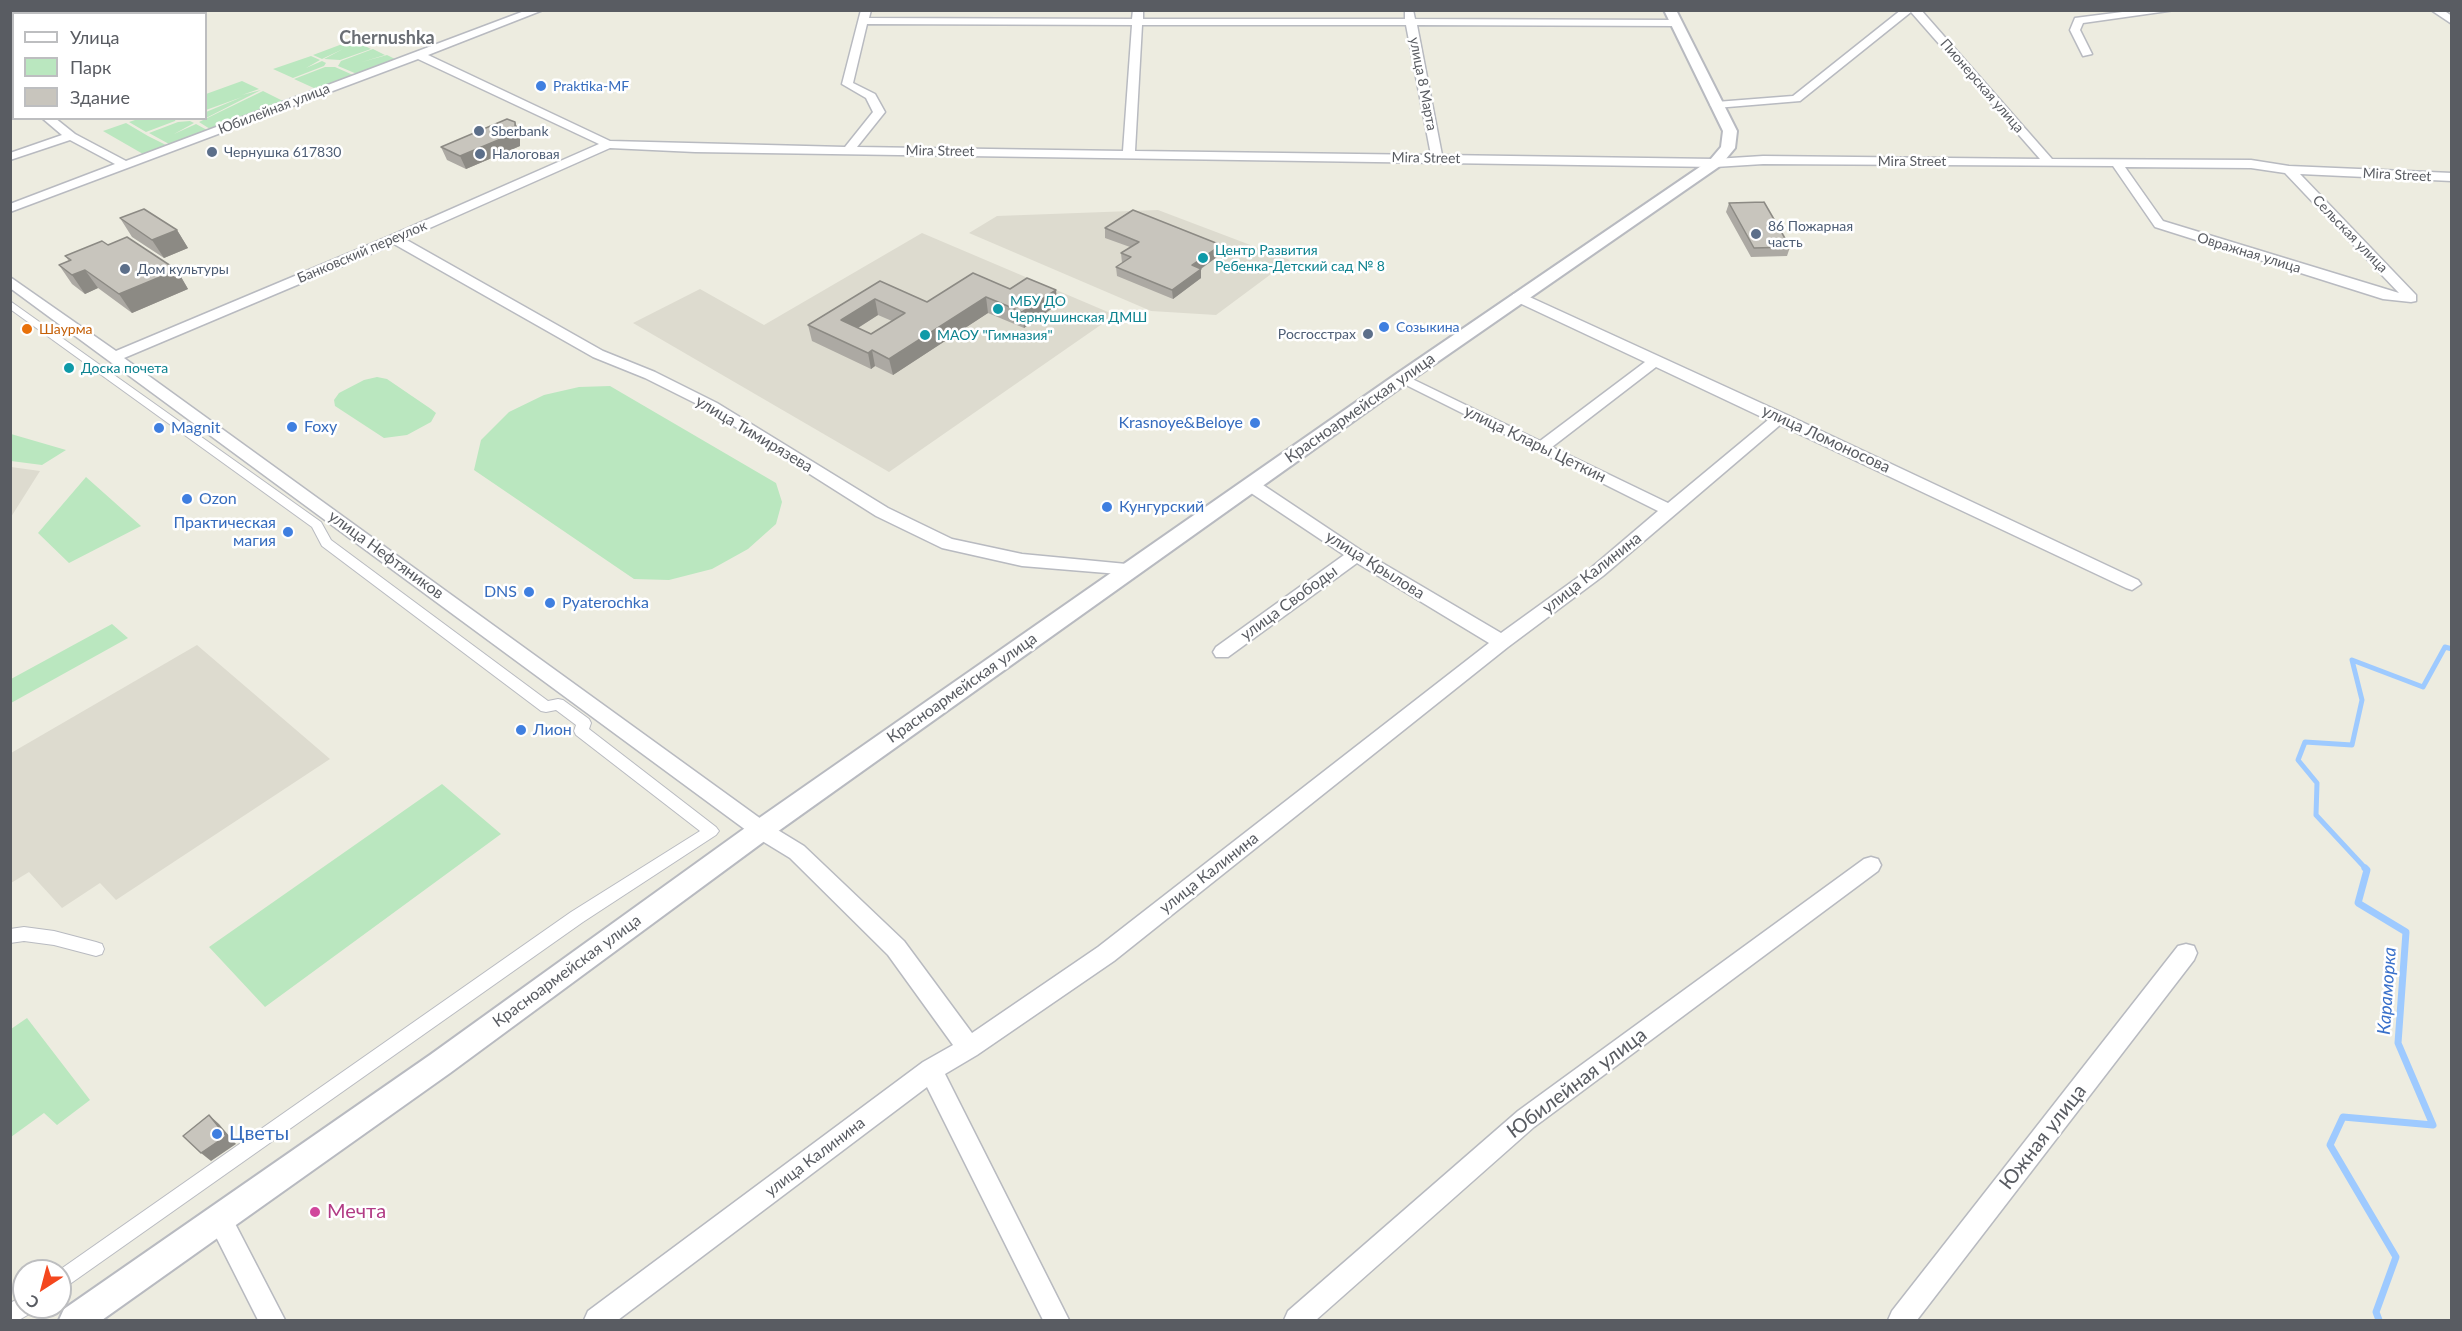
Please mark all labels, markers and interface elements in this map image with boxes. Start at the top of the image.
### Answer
legend [12,12,207,120]
text: Улица [70,26,120,48]
district label: Chernushka [339,27,435,49]
street label: улица 8 Марта [1406,36,1440,132]
street label: Пионерская улица [1937,36,2027,136]
text: Парк [70,56,111,78]
place label: Praktika-MF [553,78,629,94]
marker: Praktika-MF [534,79,548,93]
street label: Юбилейная улица [216,80,332,138]
text: Здание [70,86,130,108]
place label: Sberbank [491,123,549,139]
marker: Sberbank [472,124,486,138]
street label: Mira Street [906,142,974,160]
place label: Чернушка 617830 [224,144,341,160]
marker: Чернушка 617830 [205,145,219,159]
place label: Налоговая [492,146,560,162]
marker: Налоговая [473,147,487,161]
street label: Mira Street [1392,149,1460,167]
street label: Mira Street [1878,153,1946,169]
street label: Mira Street [2362,165,2432,185]
street label: Сельская улица [2309,192,2391,276]
street label: Банковский переулок [295,217,429,287]
place label: 86 Пожарная часть [1768,218,1853,250]
marker: 86 Пожарная часть [1749,227,1763,241]
street label: Овражная улица [2195,229,2303,277]
place label: Центр Развития Ребенка-Детский сад № 8 [1215,242,1385,274]
marker: Центр Развития Ребенка-Детский сад № 8 [1196,251,1210,265]
place label: Дом культуры [137,261,229,277]
marker: Дом культуры [118,262,132,276]
place label: МБУ ДО Чернушинская ДМШ [1010,293,1147,326]
marker: МБУ ДО Чернушинская ДМШ [991,302,1005,316]
place label: Созыкина [1396,319,1460,335]
marker: Созыкина [1377,320,1391,334]
place label: Шаурма [39,321,93,337]
marker: Шаурма [20,322,34,336]
place label: Росгосстрах [1278,326,1356,342]
place label: МАОУ "Гимназия" [937,327,1053,343]
marker: Росгосстрах [1361,327,1375,341]
marker: МАОУ "Гимназия" [918,328,932,342]
street label: Красноармейская улица [1281,349,1439,467]
place label: Доска почета [81,360,168,376]
marker: Доска почета [62,361,76,375]
street label: улица Тимирязева [692,391,816,477]
street label: улица Клары Цеткин [1461,401,1609,487]
street label: улица Ломоносова [1759,401,1893,477]
place label: Krasnoye&Beloye [1118,413,1243,433]
marker: Krasnoye&Beloye [1248,416,1262,430]
place label: Foxy [304,417,337,437]
place label: Magnit [171,418,220,438]
marker: Foxy [285,420,299,434]
marker: Magnit [152,421,166,435]
place label: Ozon [199,489,237,509]
marker: Ozon [180,492,194,506]
place label: Кунгурский [1119,497,1204,517]
marker: Кунгурский [1100,500,1114,514]
street label: улица Нефтяников [325,507,447,603]
place label: Практическая магия [173,513,276,551]
marker: Практическая магия [281,525,295,539]
street label: улица Крылова [1322,527,1428,603]
street label: улица Калинина [1539,528,1645,618]
street label: улица Свободы [1237,561,1341,645]
place label: DNS [484,582,517,602]
marker: DNS [522,585,536,599]
place label: Pyaterochka [562,593,649,613]
marker: Pyaterochka [543,596,557,610]
street label: Красноармейская улица [883,629,1041,747]
place label: Лион [533,720,572,740]
marker: Лион [514,723,528,737]
street label: улица Калинина [1156,828,1262,918]
street label: Красноармейская улица [489,911,645,1031]
water label: Караморка [2373,947,2401,1035]
street label: Юбилейная улица [1502,1023,1652,1143]
street label: Южная улица [1994,1080,2092,1194]
street label: улица Калинина [761,1113,869,1201]
place label: Цветы [229,1122,289,1146]
marker: Цветы [210,1127,224,1141]
place label: Мечта [327,1200,386,1224]
marker: Мечта [308,1205,322,1219]
north arrow [12,1259,72,1319]
text: С [22,1292,42,1313]

